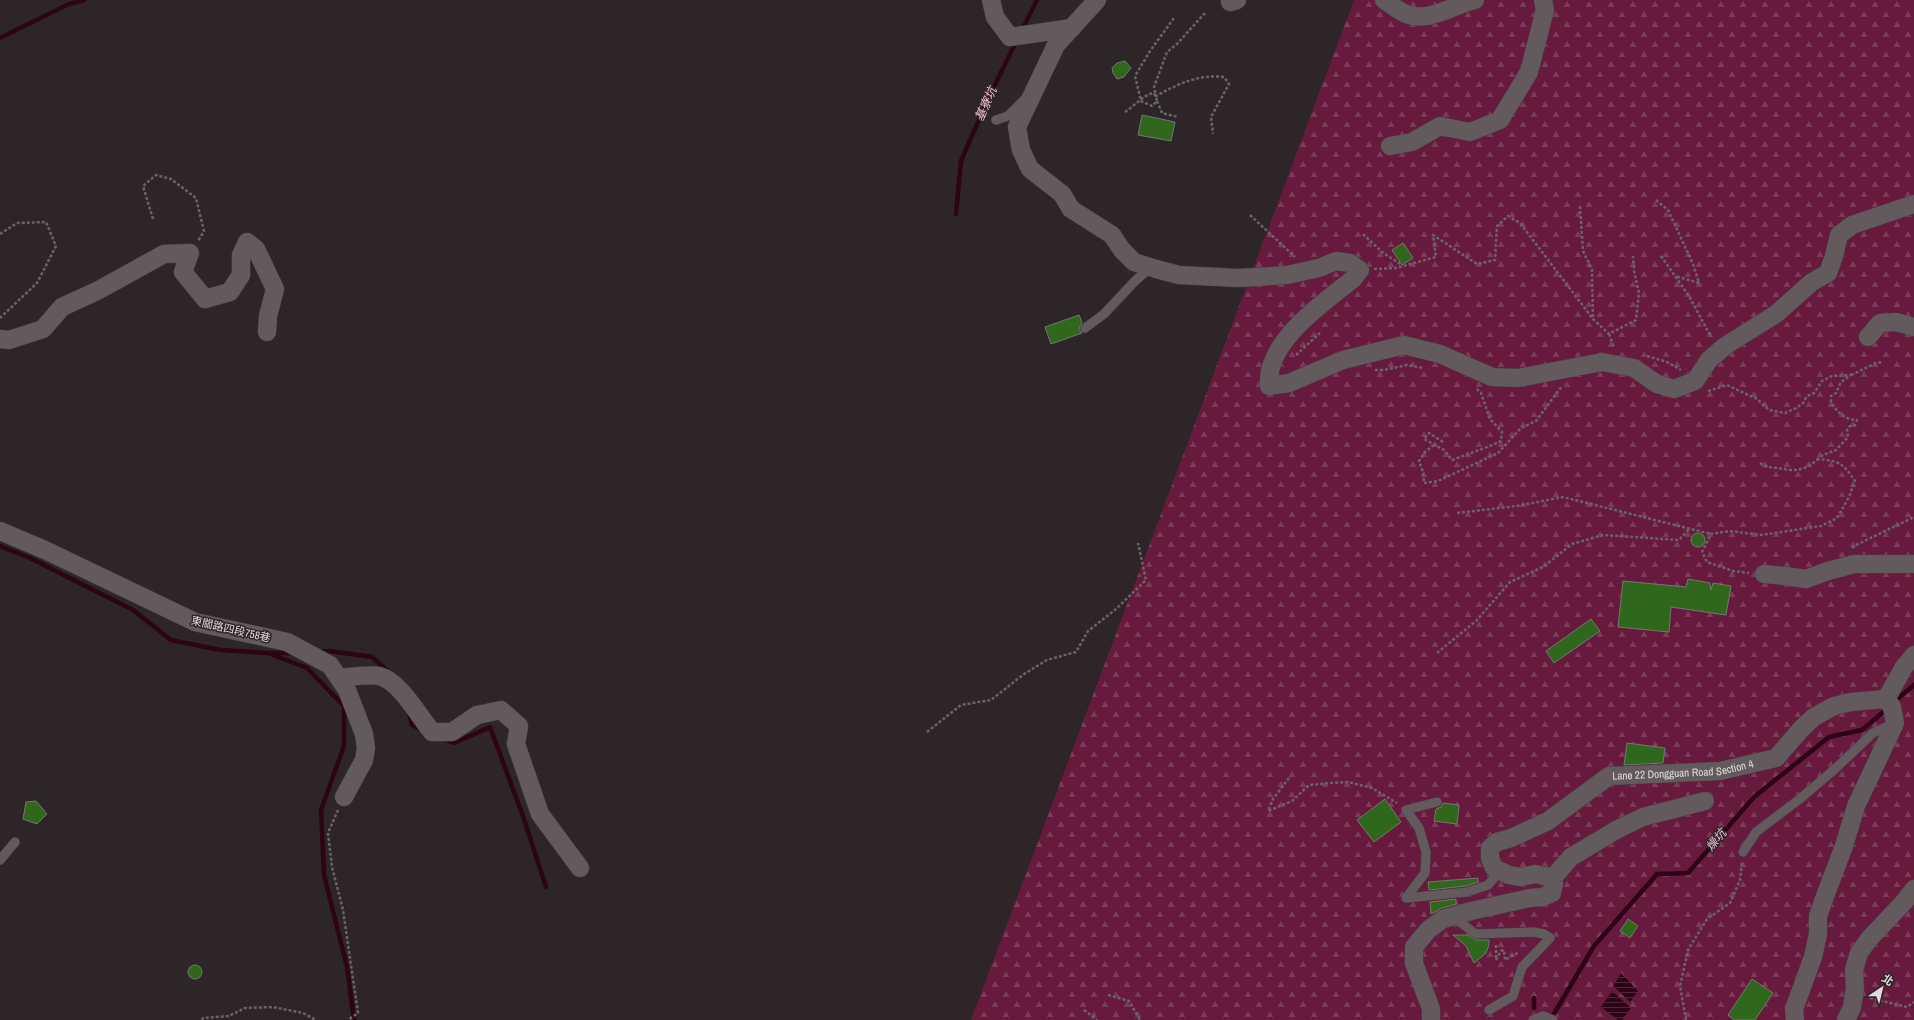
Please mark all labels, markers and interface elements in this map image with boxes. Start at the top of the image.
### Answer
water label: 基寮坑 [971,82,1001,124]
street label: 東關路四段758巷 [190,613,272,645]
street label: Lane 22 Dongguan Road Section 4 [1612,756,1755,783]
water label: 燥坑 [1702,824,1731,854]
north arrow [1862,968,1902,1008]
text: 北 [1879,971,1896,989]

